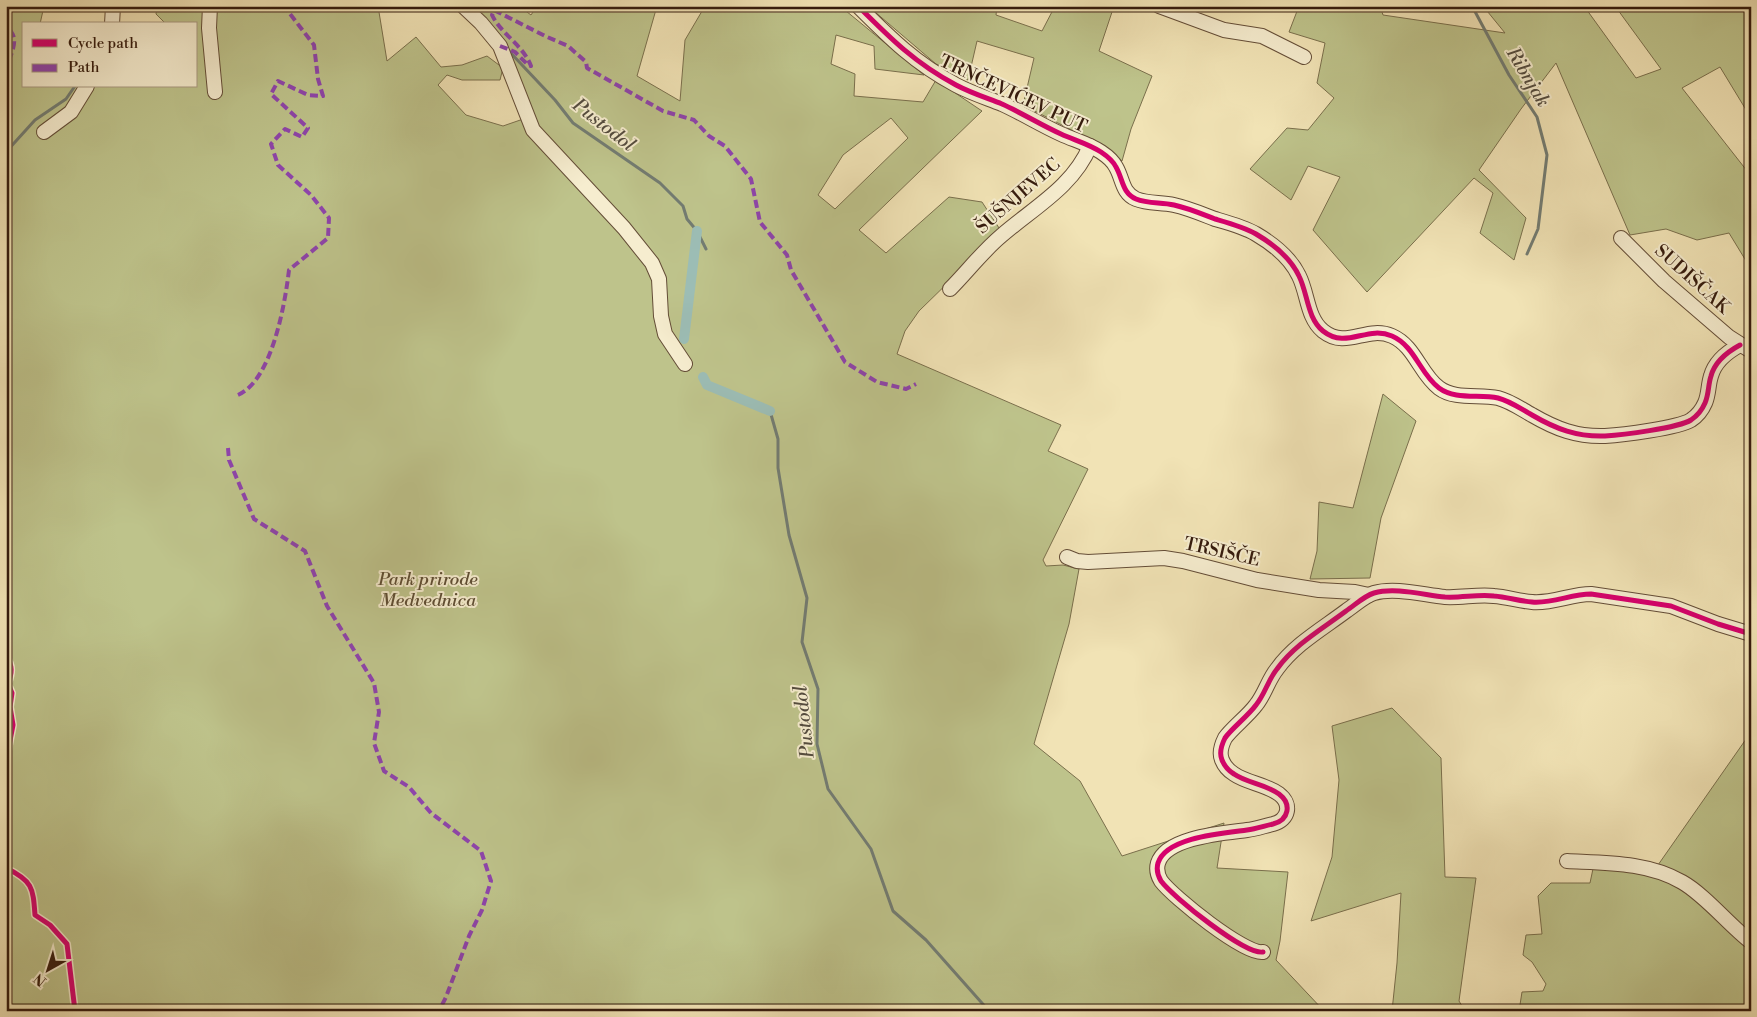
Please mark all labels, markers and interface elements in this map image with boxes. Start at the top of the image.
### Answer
legend [22,22,198,88]
text: Cycle path [68,34,138,53]
water label: Ribnjak [1500,42,1555,111]
street label: TRNČEVIĆEV PUT [935,50,1091,138]
text: Path [68,58,100,77]
water label: Pustodol [567,93,640,157]
street label: ŠUŠNJEVEC [971,153,1065,239]
street label: SUDIŠČAK [1650,239,1736,320]
street label: TRSIŠČE [1182,532,1262,572]
park label: Park prirode Medvednica [377,568,478,612]
water label: Pustodol [788,685,820,760]
north arrow [22,944,72,994]
text: N [30,969,50,990]

